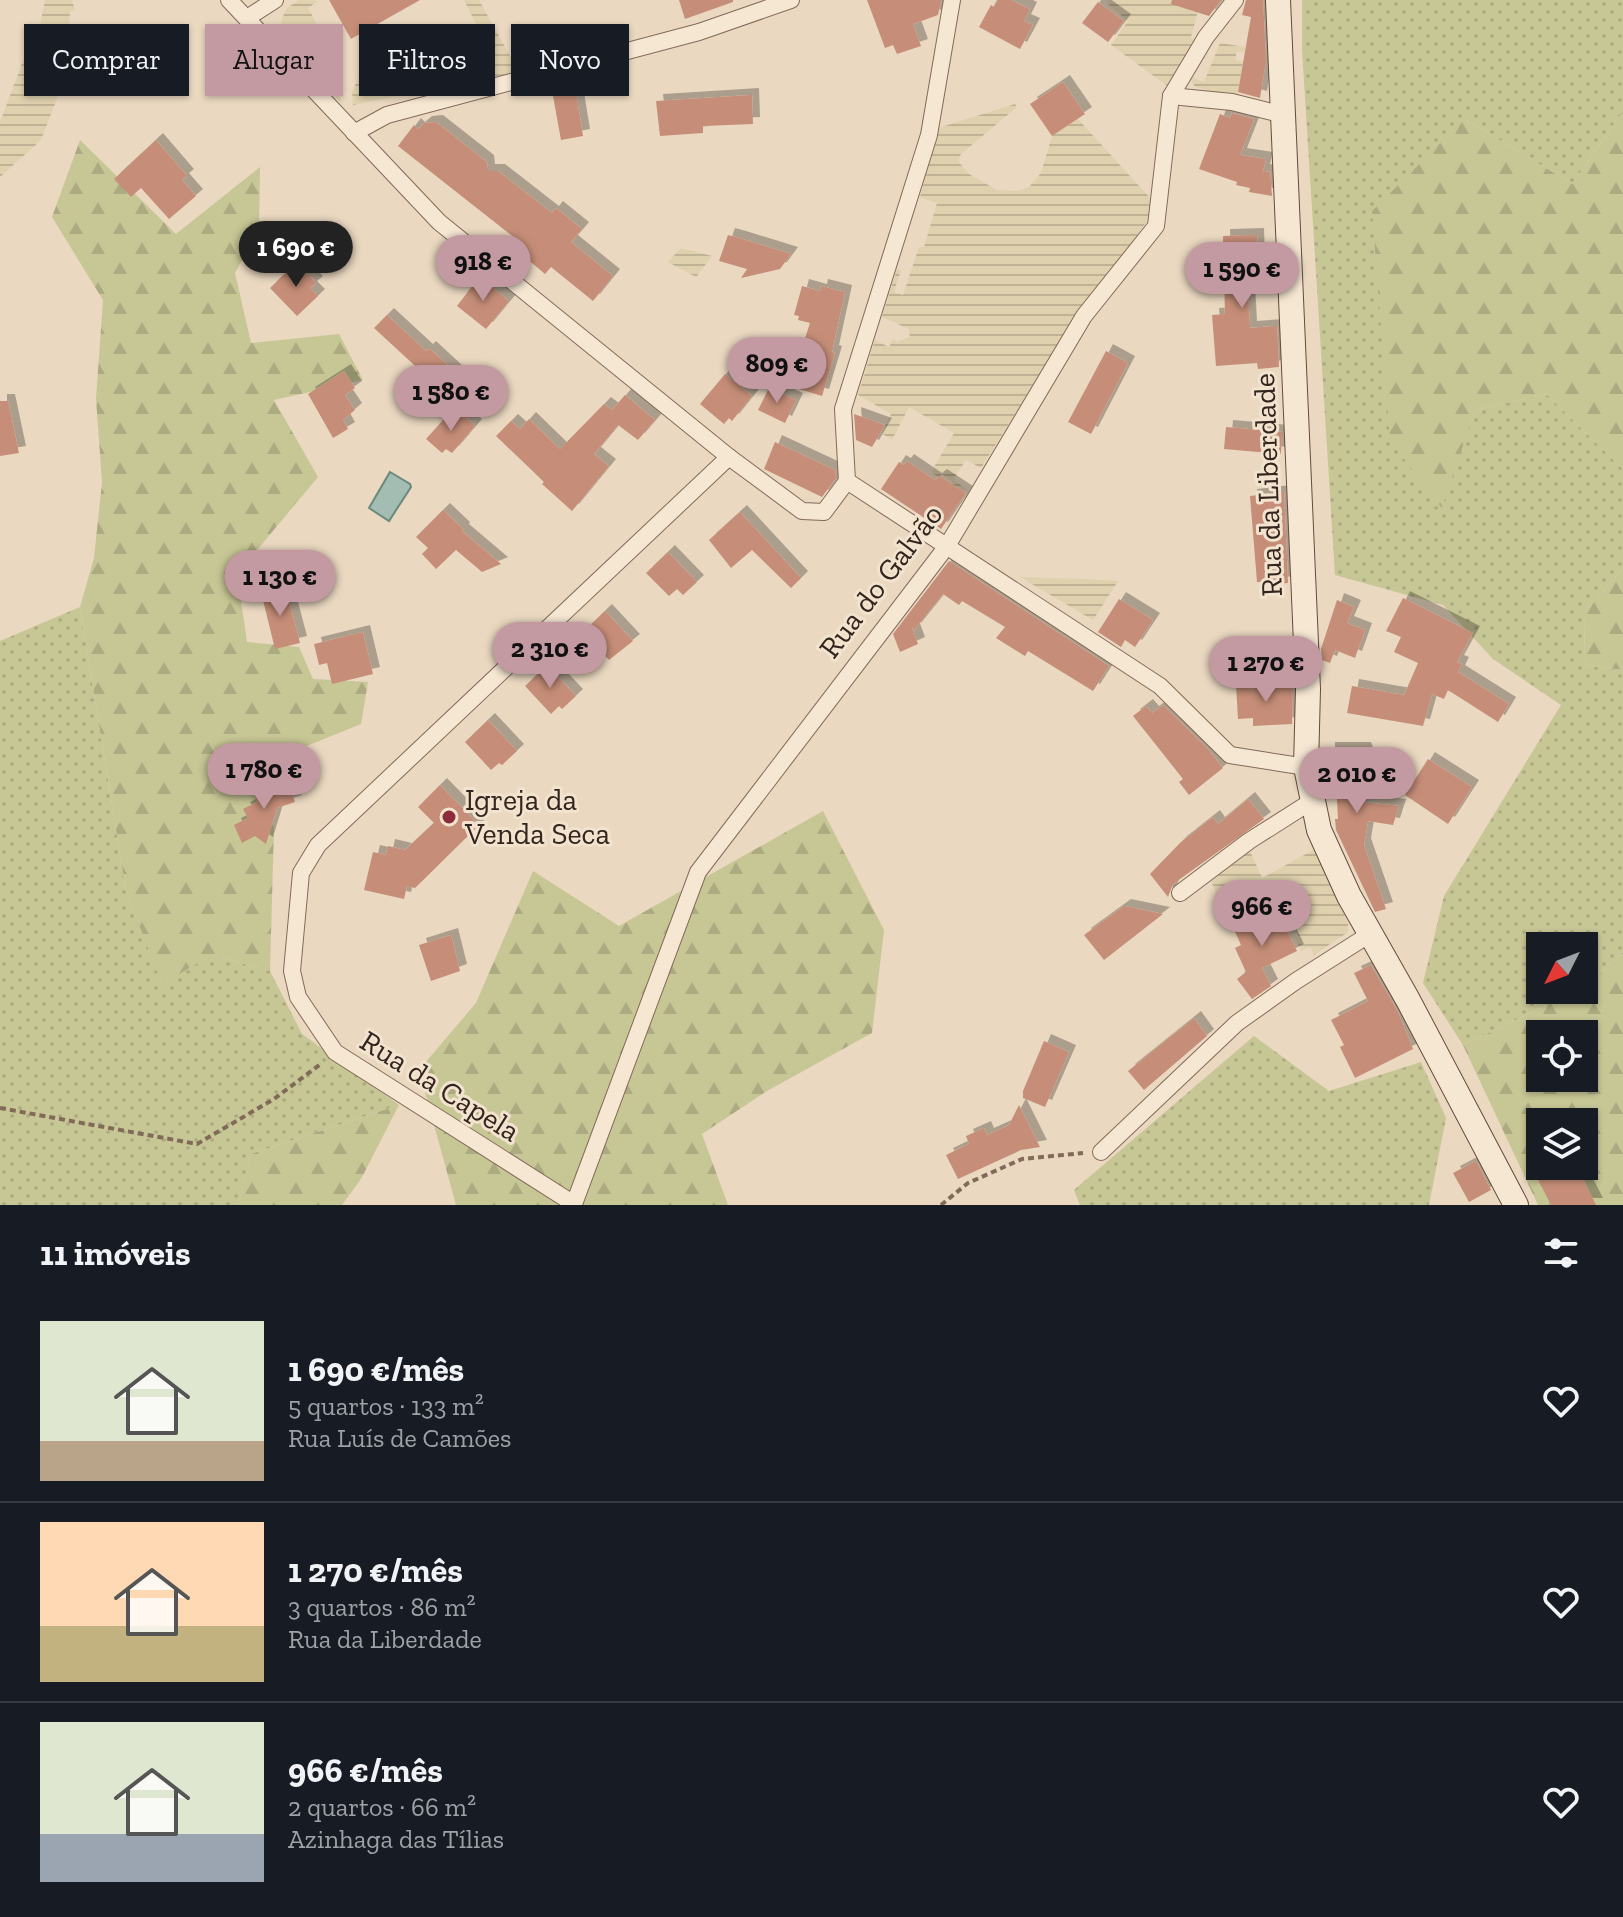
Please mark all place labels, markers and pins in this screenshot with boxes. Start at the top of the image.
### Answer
pin: 1 690 € [222,221,370,289]
pin: 918 € [427,235,539,303]
pin: 1 590 € [1168,242,1316,310]
pin: 809 € [721,337,833,405]
pin: 1 580 € [377,365,525,433]
pin: 1 130 € [206,550,354,618]
pin: 2 310 € [476,622,624,690]
pin: 1 270 € [1192,636,1340,704]
pin: 1 780 € [190,743,338,811]
pin: 2 010 € [1283,747,1431,815]
place label: Igreja da Venda Seca [464,782,610,852]
marker: Igreja da Venda Seca [440,808,458,826]
pin: 966 € [1206,880,1318,948]

